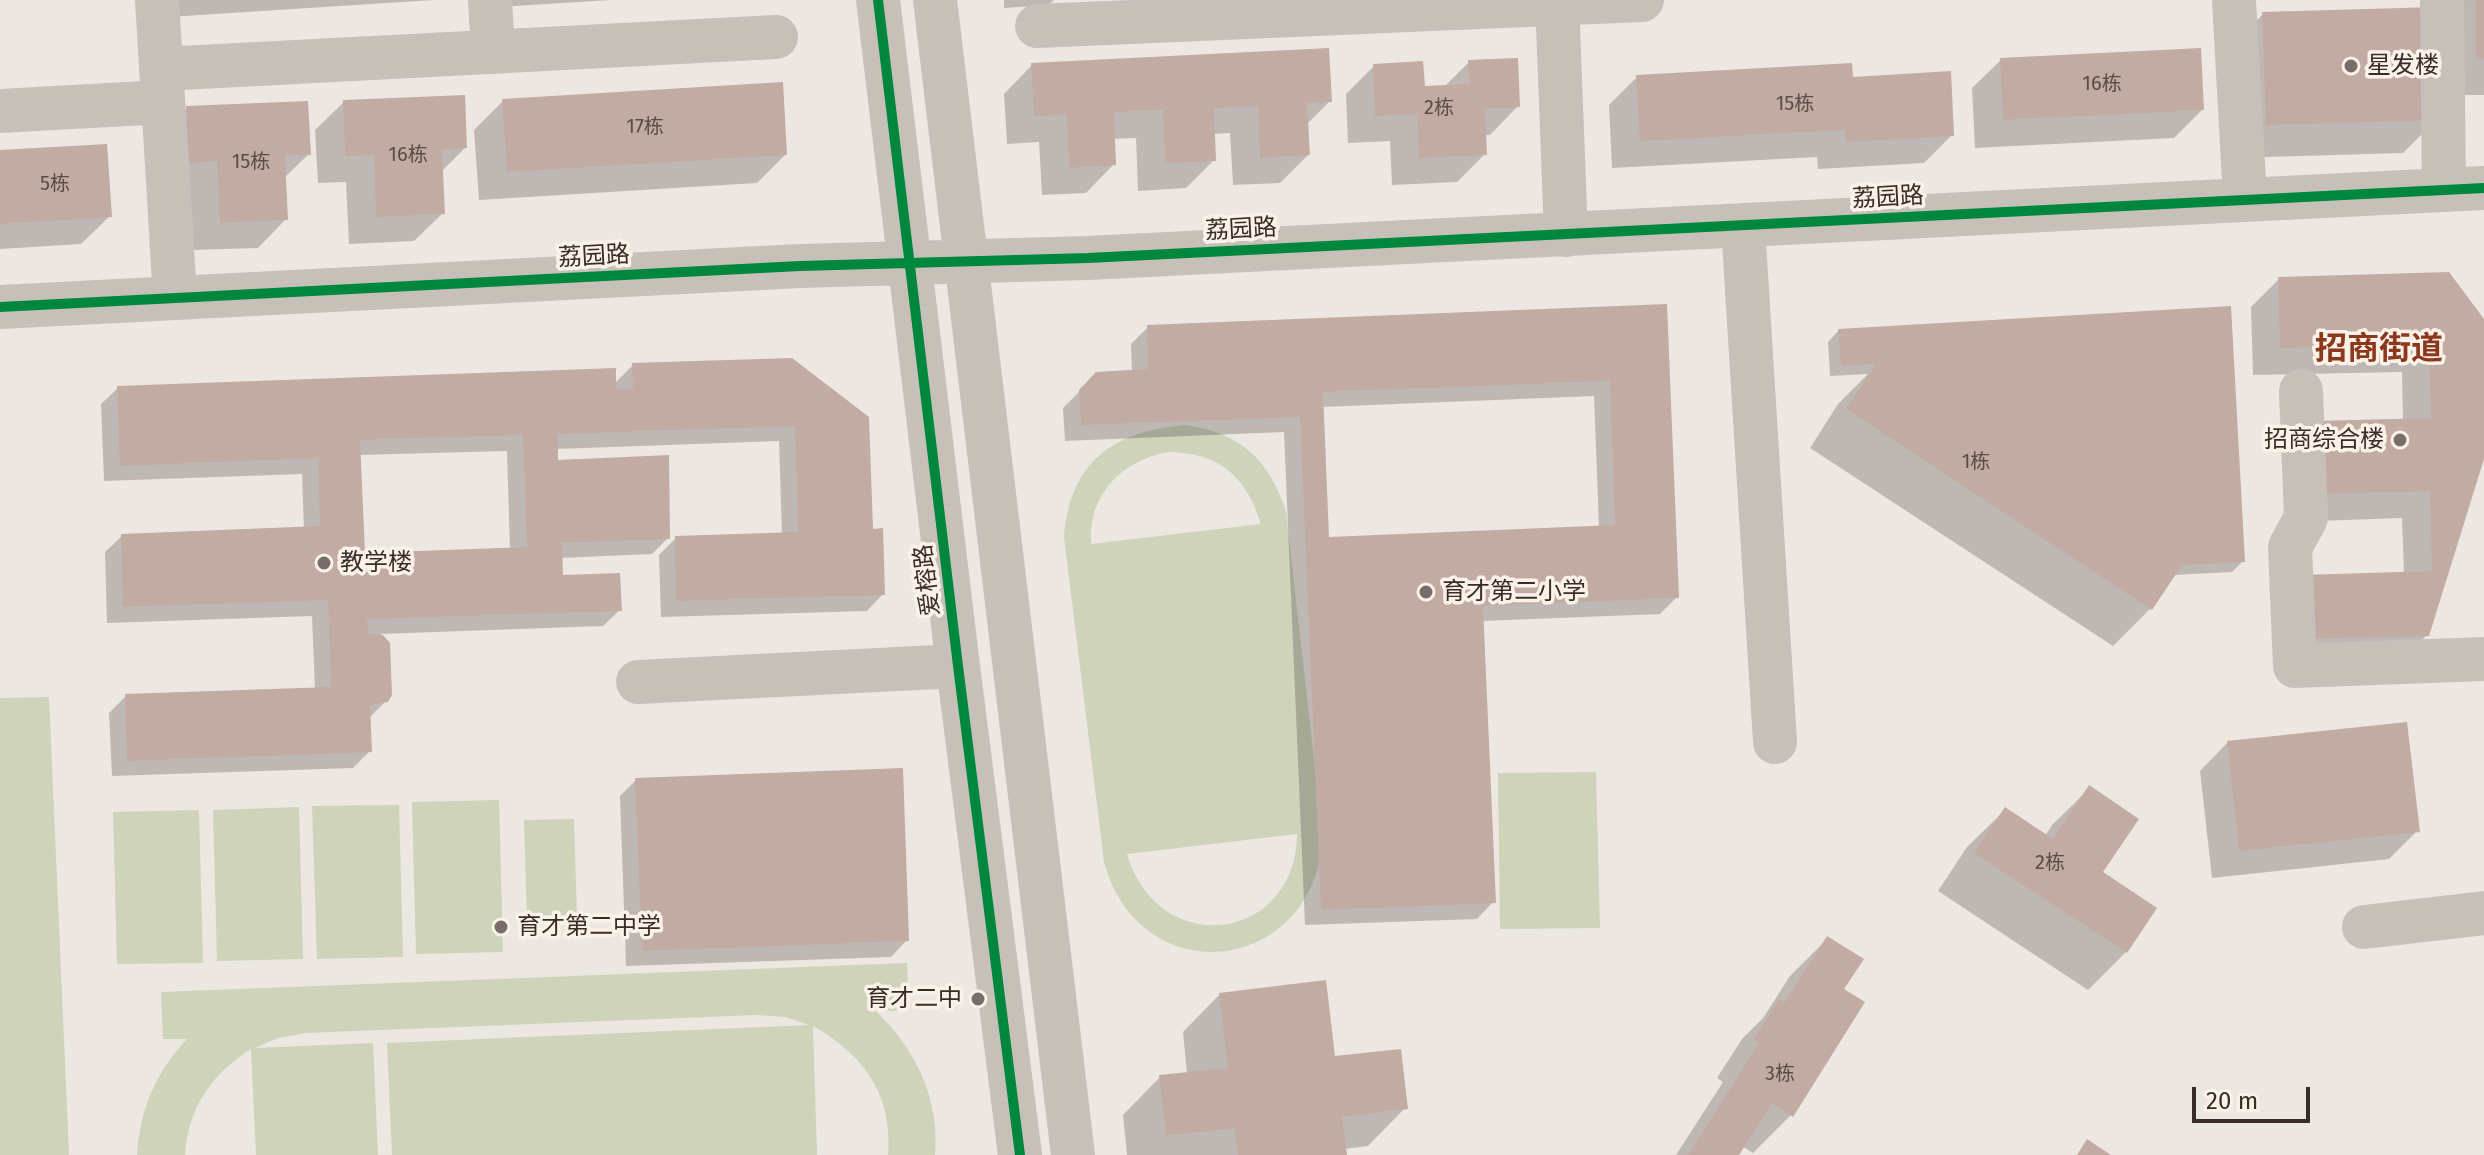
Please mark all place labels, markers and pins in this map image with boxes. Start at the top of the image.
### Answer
place label: 星发楼 [2367,52,2439,80]
marker: 星发楼 [2342,57,2360,75]
place label: 招商综合楼 [2264,426,2384,454]
marker: 招商综合楼 [2391,431,2409,449]
place label: 教学楼 [340,549,412,577]
marker: 教学楼 [315,554,333,572]
place label: 育才第二小学 [1442,578,1586,606]
marker: 育才第二小学 [1417,583,1435,601]
place label: 育才第二中学 [517,913,661,941]
marker: 育才第二中学 [492,918,510,936]
place label: 育才二中 [866,985,962,1013]
marker: 育才二中 [969,990,987,1008]

